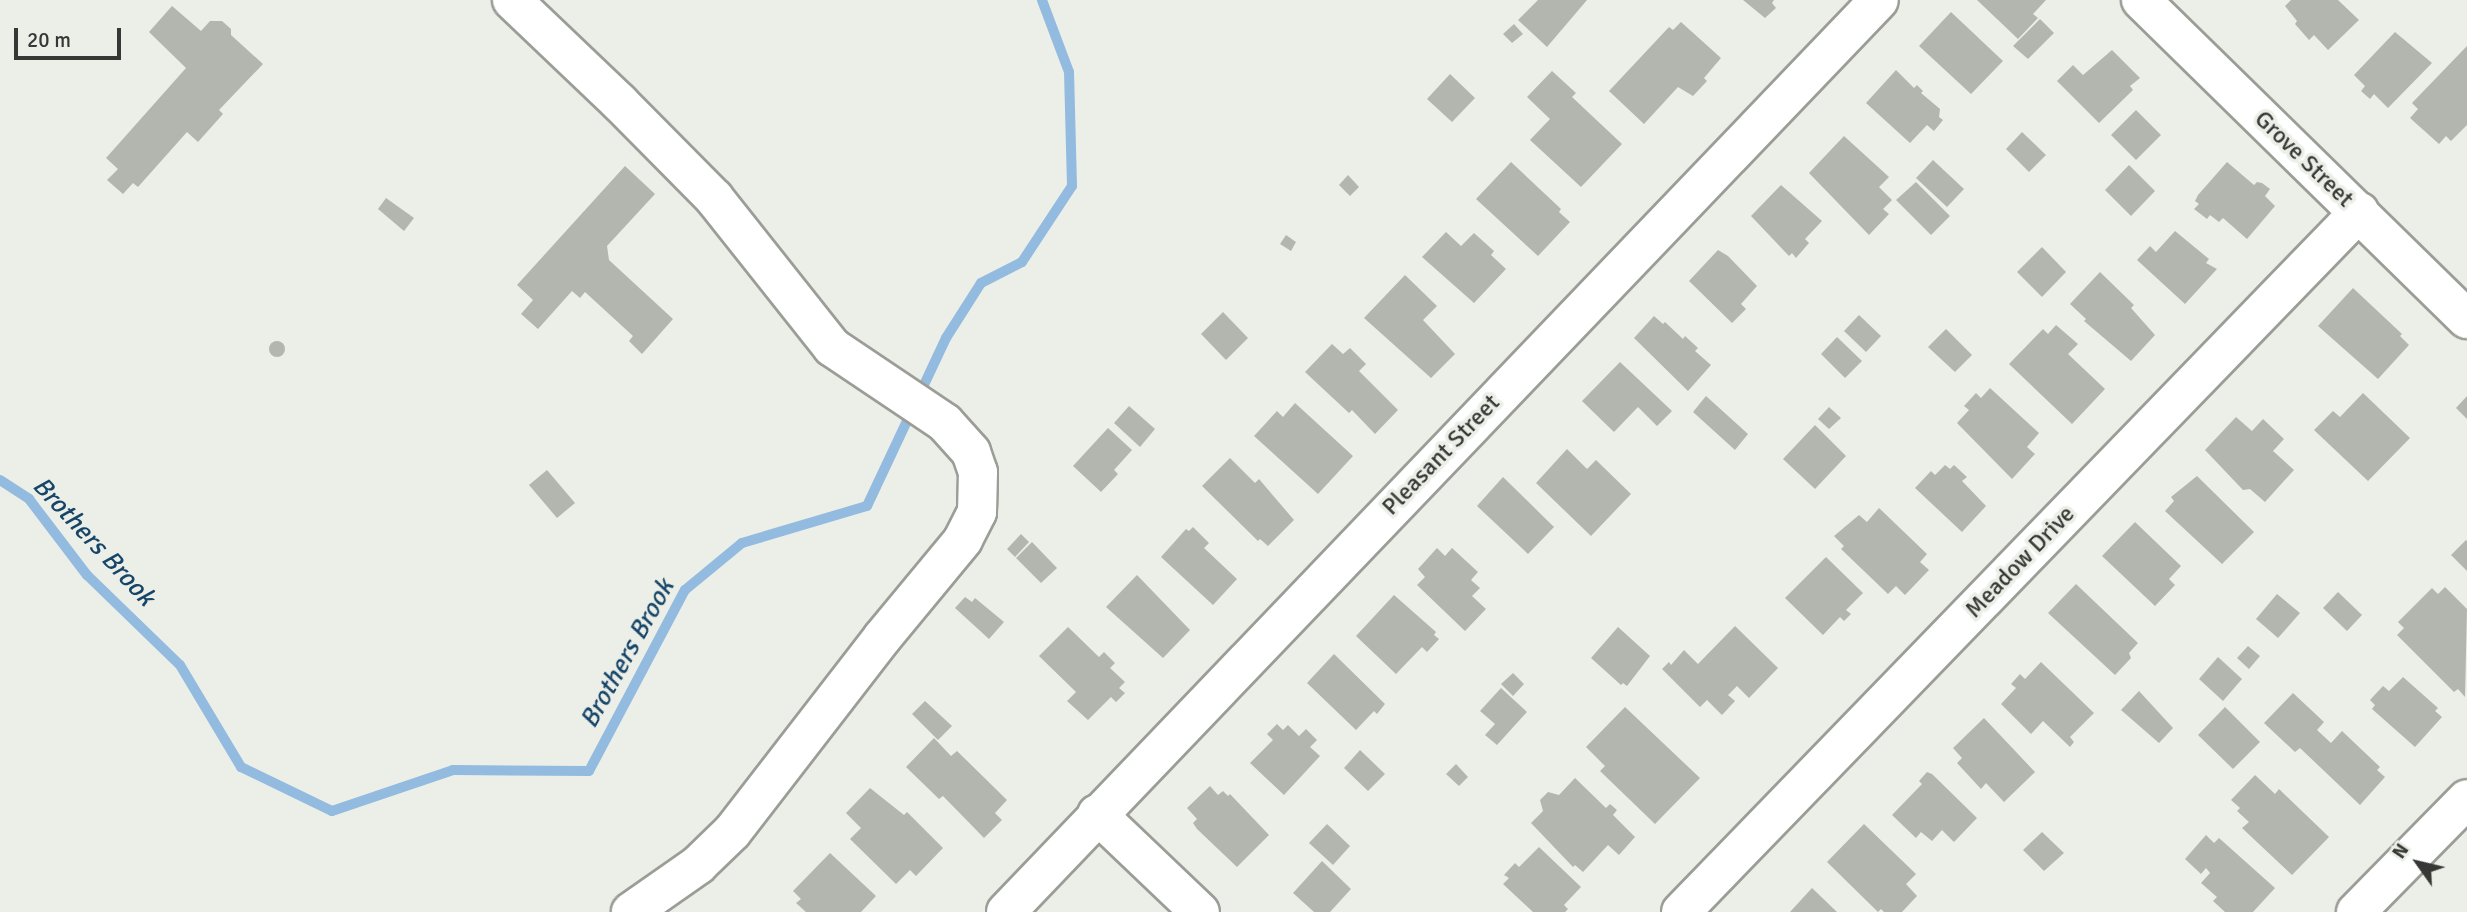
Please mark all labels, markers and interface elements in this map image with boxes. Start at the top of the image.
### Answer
scale bar [18,14,124,58]
text: 20 m [27,27,71,53]
street label: Grove Street [2249,105,2359,213]
street label: Pleasant Street [1376,389,1506,521]
water label: Brothers Brook [25,471,161,613]
street label: Meadow Drive [1959,500,2081,624]
water label: Brothers Brook [574,574,682,734]
north arrow [2383,828,2453,898]
text: N [2387,839,2414,863]

